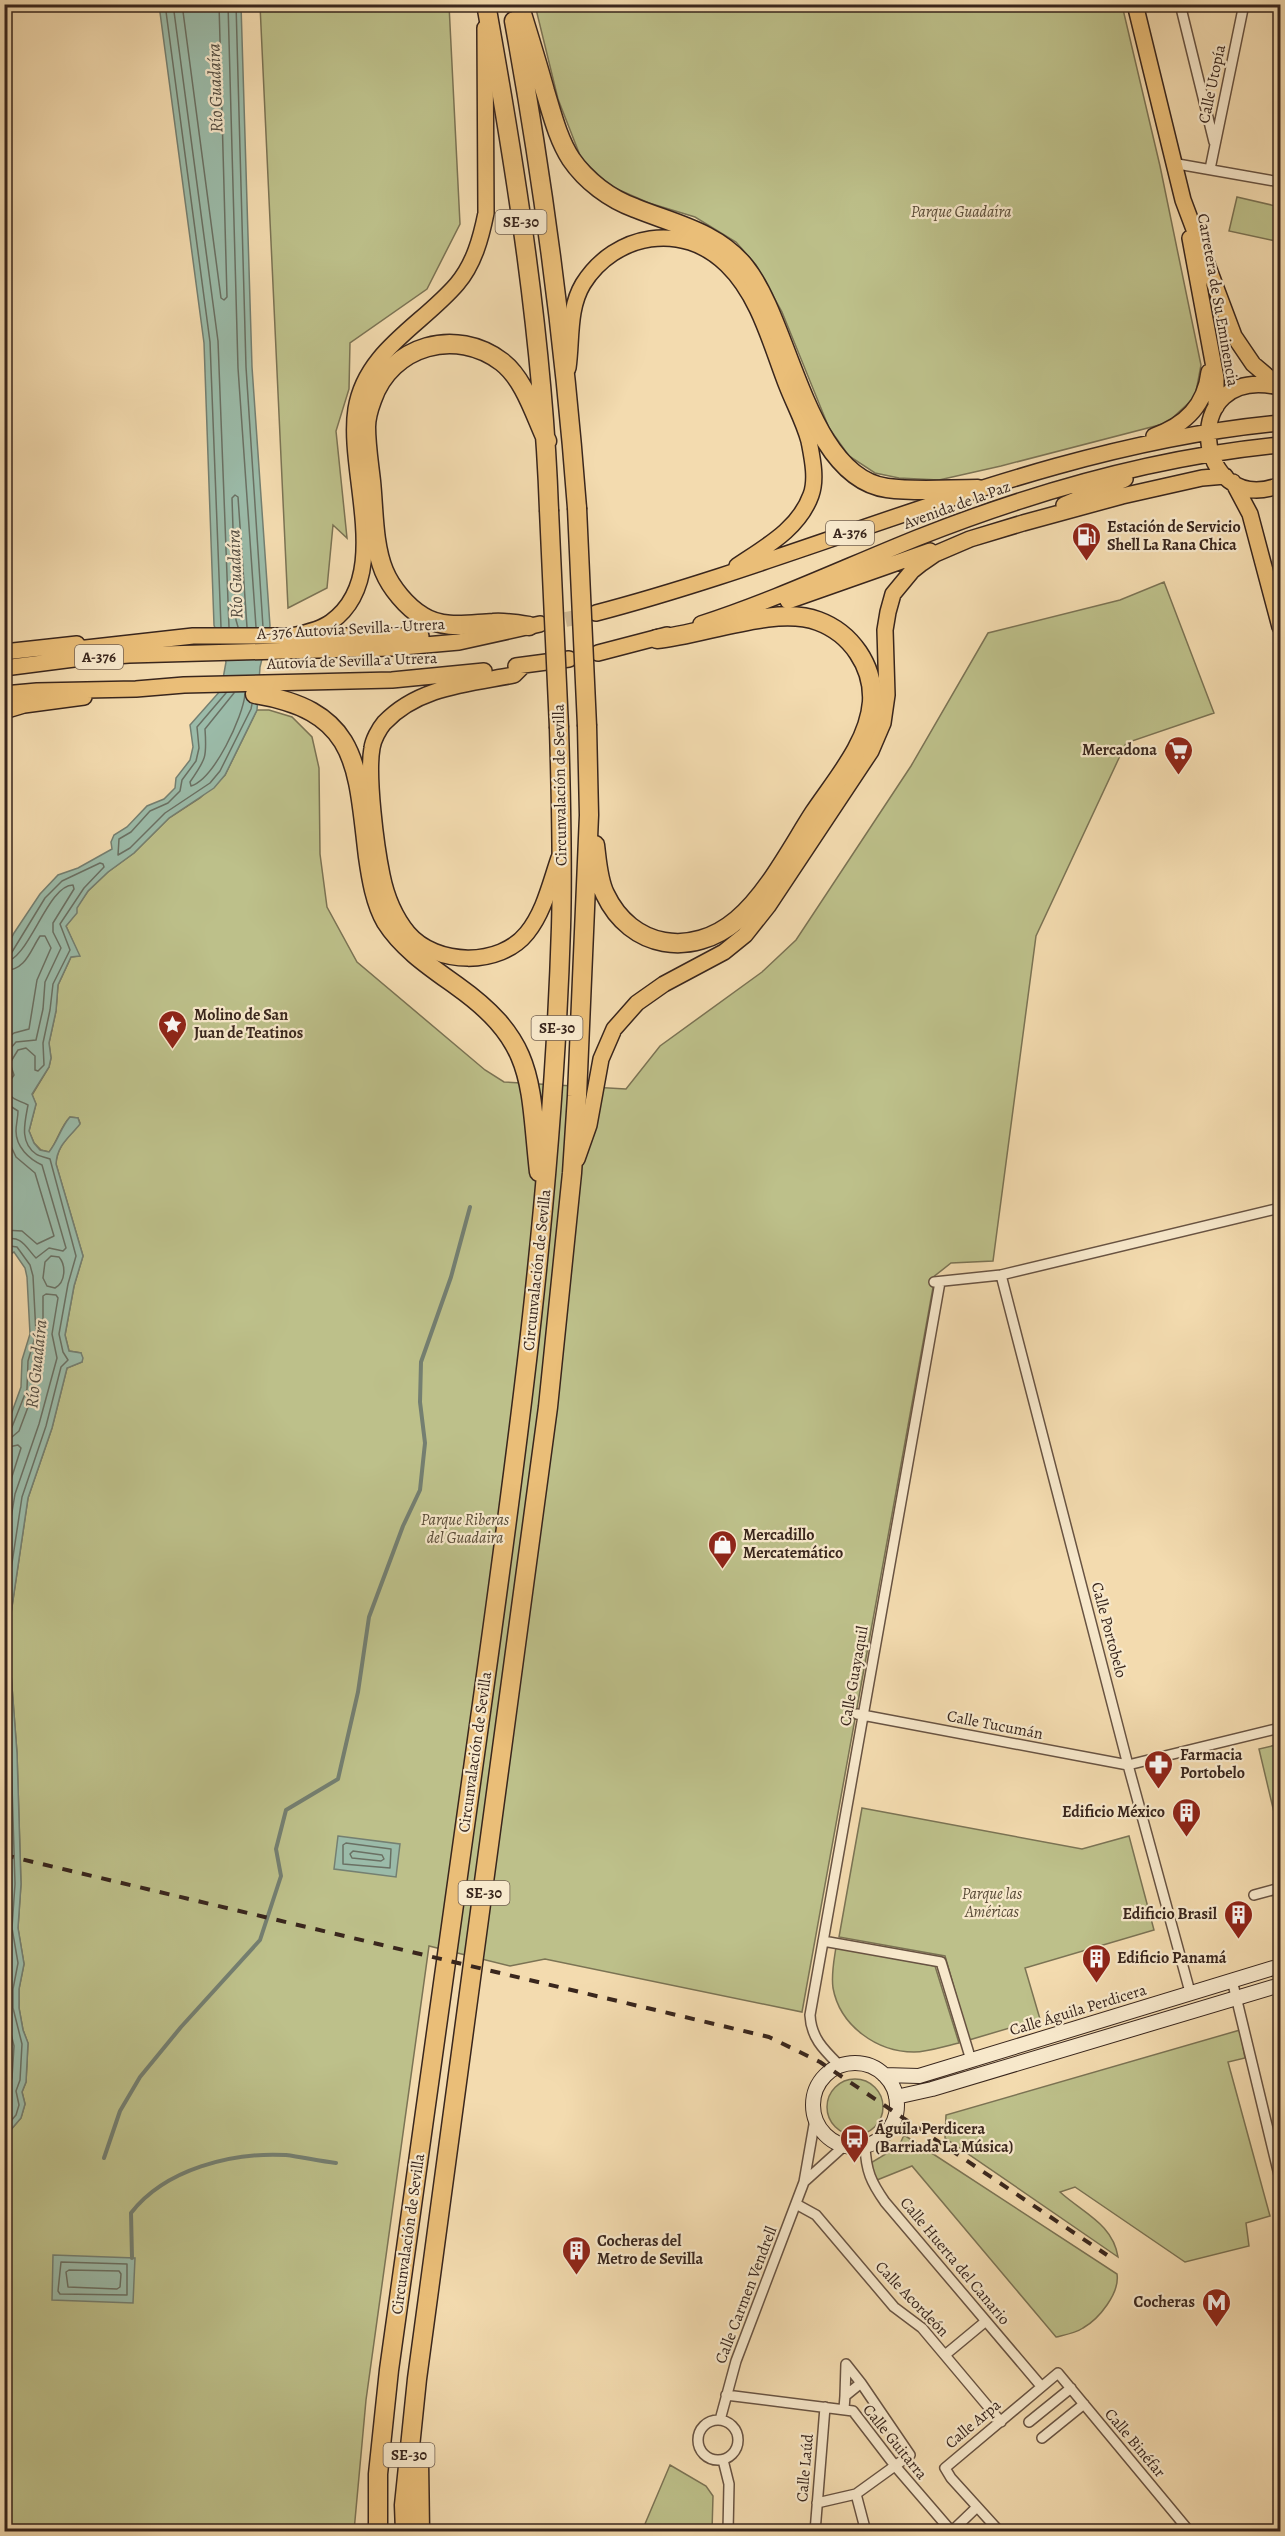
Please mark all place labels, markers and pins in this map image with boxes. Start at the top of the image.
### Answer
place label: Estación de Servicio Shell La Rana Chica [1107,516,1241,556]
fuel station icon: Estación de Servicio Shell La Rana Chica [1070,520,1102,562]
supermarket icon: Mercadona [1162,734,1194,776]
place label: Mercadona [1082,739,1157,761]
place label: Molino de San Juan de Teatinos [194,1004,303,1044]
place icon: Molino de San Juan de Teatinos [157,1008,189,1050]
place label: Mercadillo Mercatemático [743,1524,843,1564]
shop icon: Mercadillo Mercatemático [706,1528,738,1570]
place label: Farmacia Portobelo [1180,1744,1245,1784]
pharmacy icon: Farmacia Portobelo [1143,1748,1175,1790]
building icon: Edificio México [1170,1796,1202,1838]
place label: Edificio México [1062,1801,1165,1823]
building icon: Edificio Brasil [1222,1898,1254,1940]
place label: Edificio Brasil [1122,1903,1218,1925]
building icon: Edificio Panamá [1080,1942,1112,1984]
place label: Edificio Panamá [1117,1947,1227,1969]
place label: Águila Perdicera (Barriada La Música) [874,2118,1013,2158]
bus stop icon: Águila Perdicera (Barriada La Música) [838,2122,870,2164]
place label: Cocheras del Metro de Sevilla [597,2230,703,2270]
building icon: Cocheras del Metro de Sevilla [560,2234,592,2276]
metro station icon: Cocheras [1200,2286,1232,2328]
place label: Cocheras [1134,2291,1195,2313]

